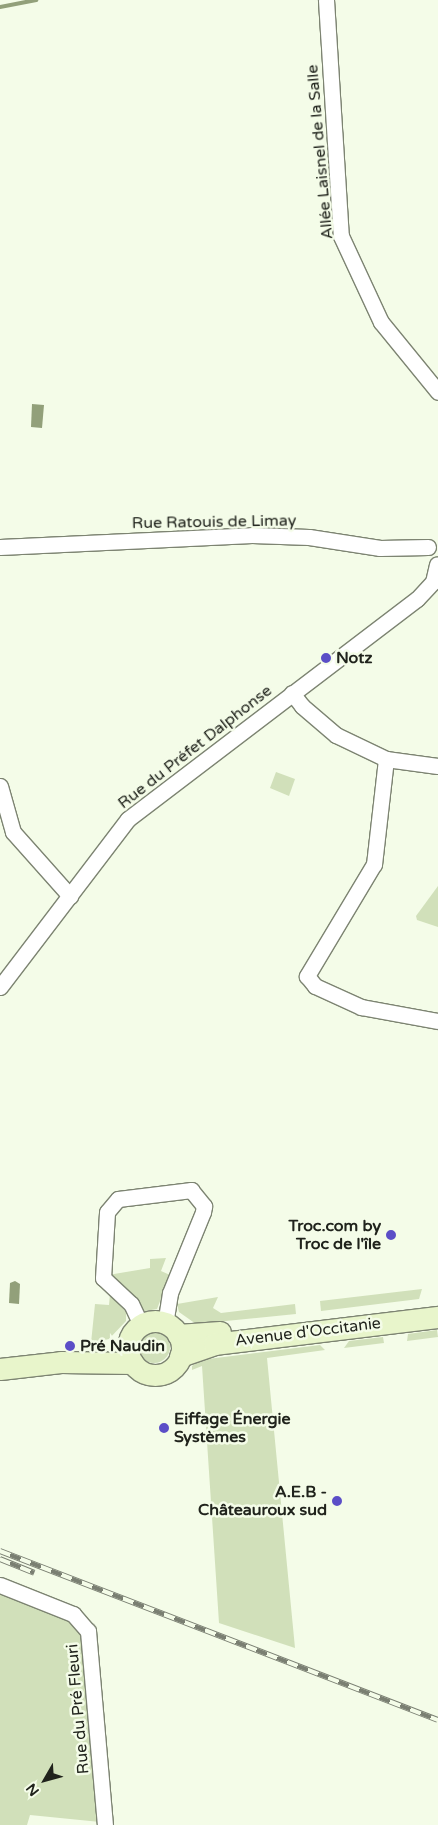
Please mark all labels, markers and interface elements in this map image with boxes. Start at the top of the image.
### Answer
street label: Allée Laisnel de la Salle [303,64,337,240]
street label: Rue Ratouis de Limay [132,511,296,533]
place label: Notz [336,648,372,668]
marker: Notz [320,652,332,664]
street label: Rue du Préfet Dalphonse [114,681,276,813]
place label: Troc.com by Troc de l'île [288,1216,381,1254]
marker: Troc.com by Troc de l'île [385,1229,397,1241]
street label: Avenue d'Occitanie [234,1314,382,1350]
place label: Pré Naudin [80,1336,165,1356]
marker: Pré Naudin [64,1340,76,1352]
place label: Eiffage Énergie Systèmes [174,1409,291,1447]
marker: Eiffage Énergie Systèmes [158,1422,170,1434]
place label: A.E.B - Châteauroux sud [198,1482,327,1520]
marker: A.E.B - Châteauroux sud [331,1495,343,1507]
street label: Rue du Pré Fleuri [63,1643,93,1775]
north arrow [20,1755,70,1805]
text: N [23,1780,43,1799]

